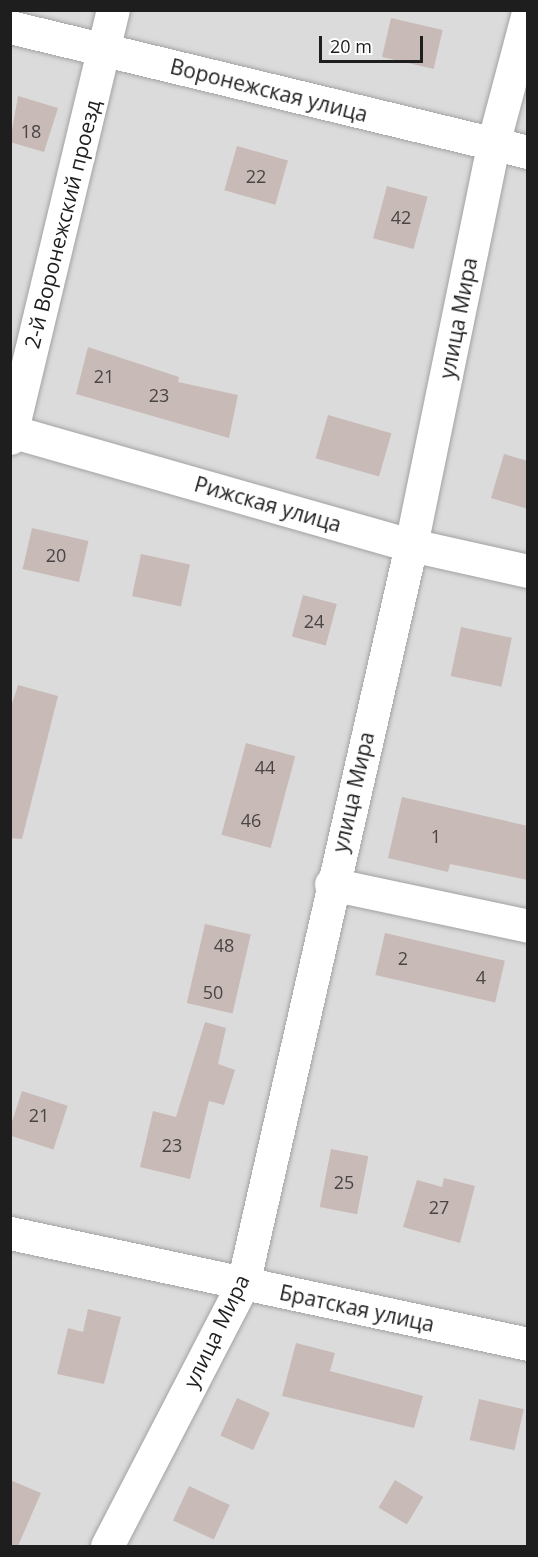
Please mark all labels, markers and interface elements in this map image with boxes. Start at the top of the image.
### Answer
scale bar [322,24,426,62]
text: 20 m [330,34,372,58]
street label: Воронежская улица [168,53,370,127]
street label: 2-й Воронежский проезд [19,97,105,351]
house number: 18 [21,120,41,142]
house number: 22 [246,165,266,187]
house number: 42 [391,206,411,228]
street label: улица Мира [434,255,482,381]
house number: 21 [94,365,114,387]
house number: 23 [149,384,169,406]
street label: Рижская улица [192,471,344,537]
house number: 20 [46,544,66,566]
house number: 24 [304,610,324,632]
street label: улица Мира [327,729,379,855]
house number: 44 [255,756,275,778]
house number: 46 [241,809,261,831]
house number: 1 [431,825,441,847]
house number: 48 [214,934,234,956]
house number: 2 [398,947,408,969]
house number: 4 [476,966,486,988]
house number: 50 [203,981,223,1003]
house number: 21 [29,1104,49,1126]
house number: 23 [162,1134,182,1156]
house number: 25 [334,1171,354,1193]
house number: 27 [429,1196,449,1218]
street label: улица Мира [178,1270,254,1392]
street label: Братская улица [277,1279,437,1337]

